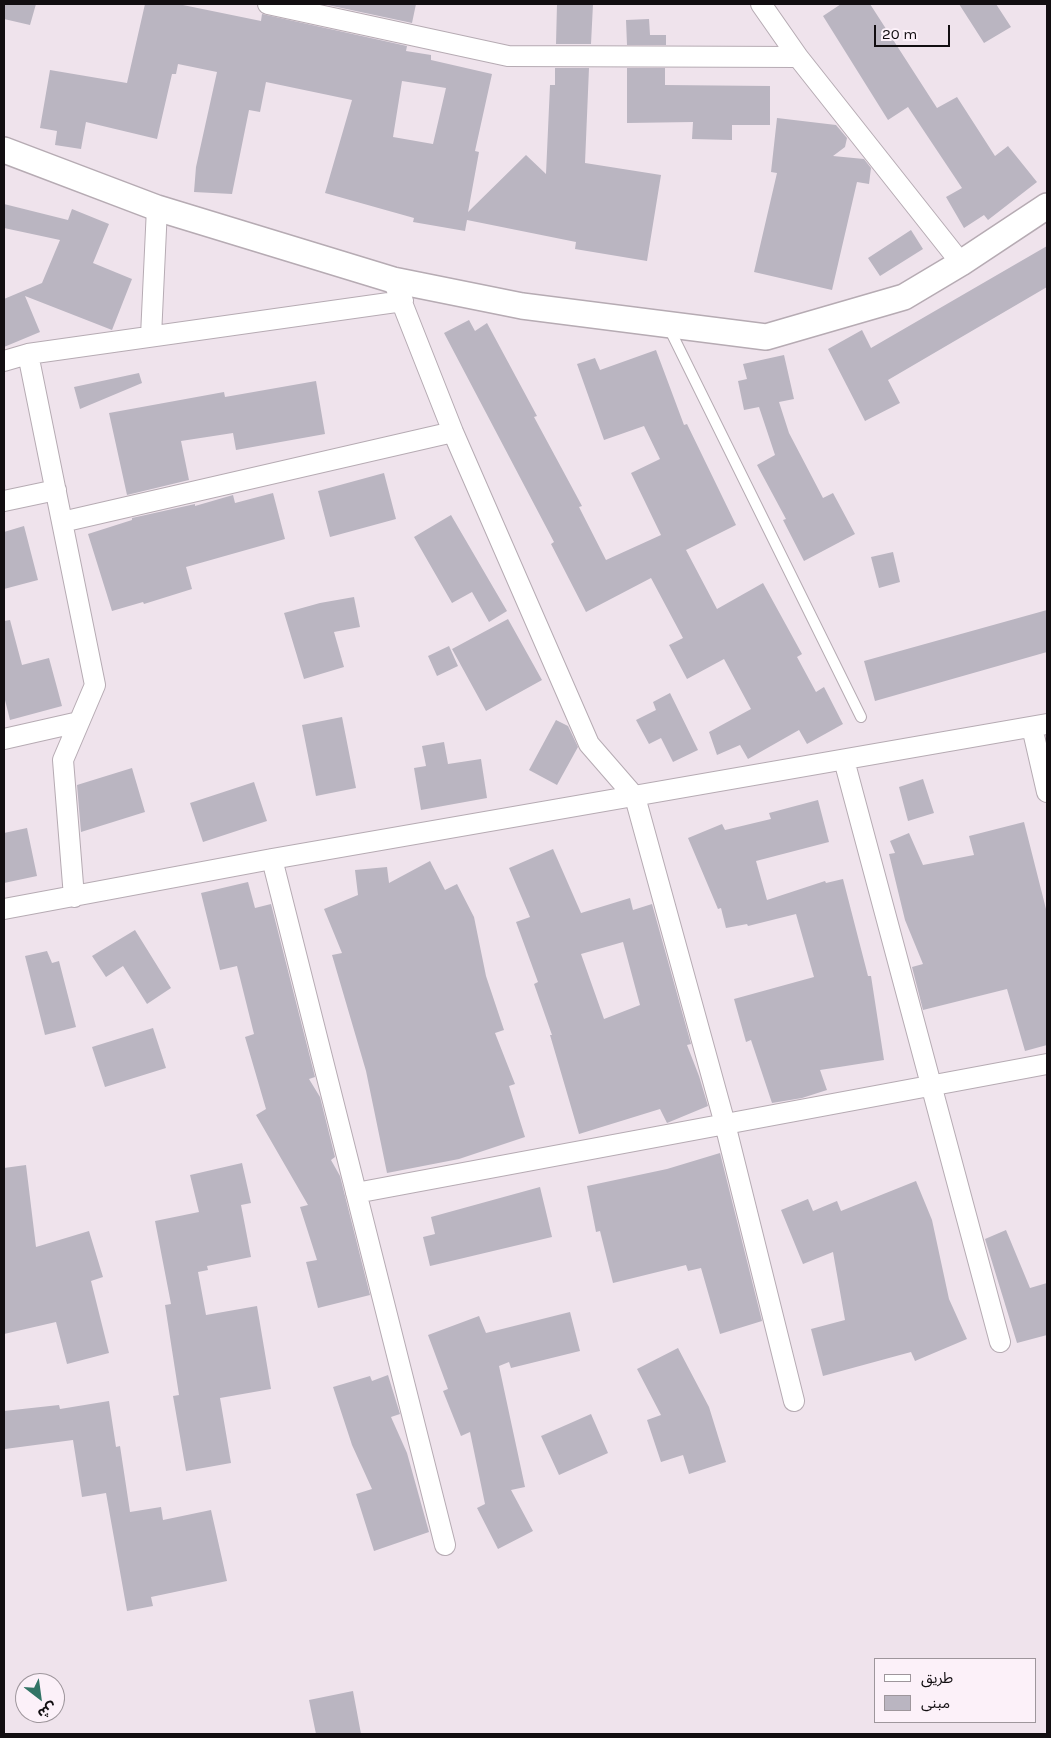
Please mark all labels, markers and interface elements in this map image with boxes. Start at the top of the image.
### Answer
scale bar [876,15,952,47]
text: 20 m [882,25,917,43]
legend [874,1658,1036,1723]
text: طريق [921,1669,953,1687]
north arrow [15,1673,65,1723]
text: مبنى [921,1694,950,1712]
text: ش [35,1698,60,1723]

